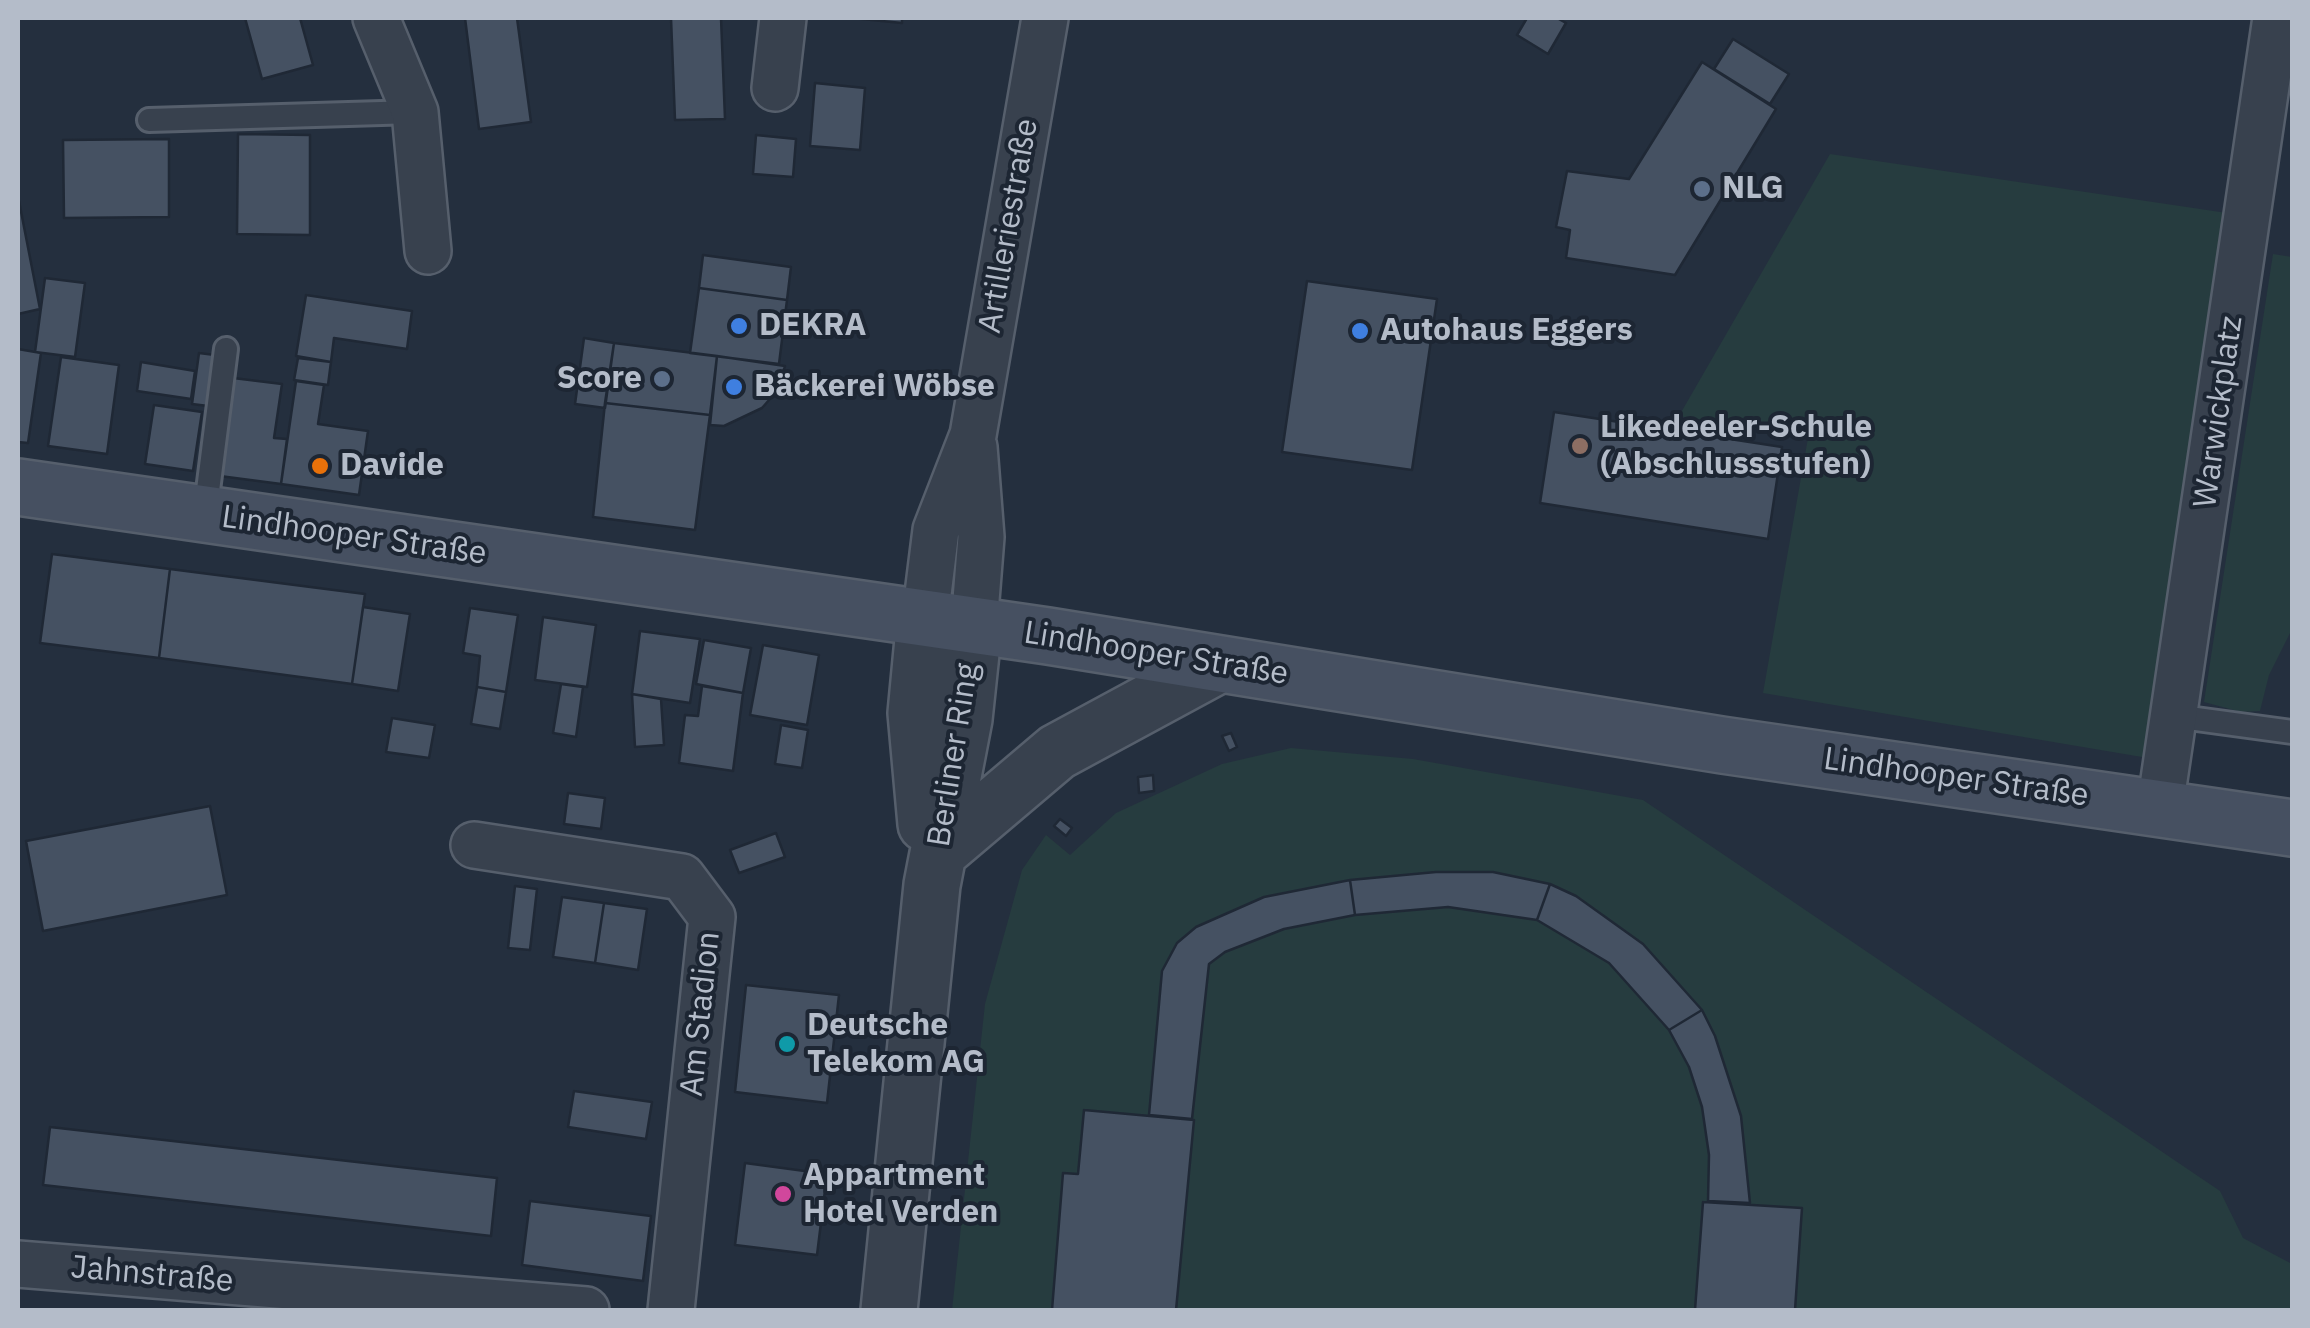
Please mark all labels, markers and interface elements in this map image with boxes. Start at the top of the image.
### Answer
street label: Artilleriestraße [971,116,1047,336]
place label: NLG [1722,170,1784,208]
marker: NLG [1691,178,1713,200]
place label: DEKRA [759,307,866,345]
place label: Autohaus Eggers [1380,312,1633,350]
street label: Warwickplatz [2187,314,2251,510]
marker: DEKRA [728,315,750,337]
marker: Autohaus Eggers [1349,320,1371,342]
place label: Score [557,360,642,398]
marker: Score [651,368,673,390]
place label: Bäckerei Wöbse [754,368,995,406]
marker: Bäckerei Wöbse [723,376,745,398]
place label: Likedeeler-Schule (Abschlussstufen) [1600,409,1872,484]
marker: Likedeeler-Schule (Abschlussstufen) [1569,435,1591,457]
place label: Davide [340,447,444,485]
marker: Davide [309,455,331,477]
street label: Lindhooper Straße [219,498,489,574]
street label: Lindhooper Straße [1021,614,1291,694]
street label: Berliner Ring [921,660,987,850]
street label: Lindhooper Straße [1821,740,2091,816]
street label: Am Stadion [673,930,729,1098]
place label: Deutsche Telekom AG [807,1007,985,1082]
marker: Deutsche Telekom AG [776,1033,798,1055]
place label: Appartment Hotel Verden [803,1157,998,1232]
marker: Appartment Hotel Verden [772,1183,794,1205]
street label: Jahnstraße [69,1249,235,1301]

